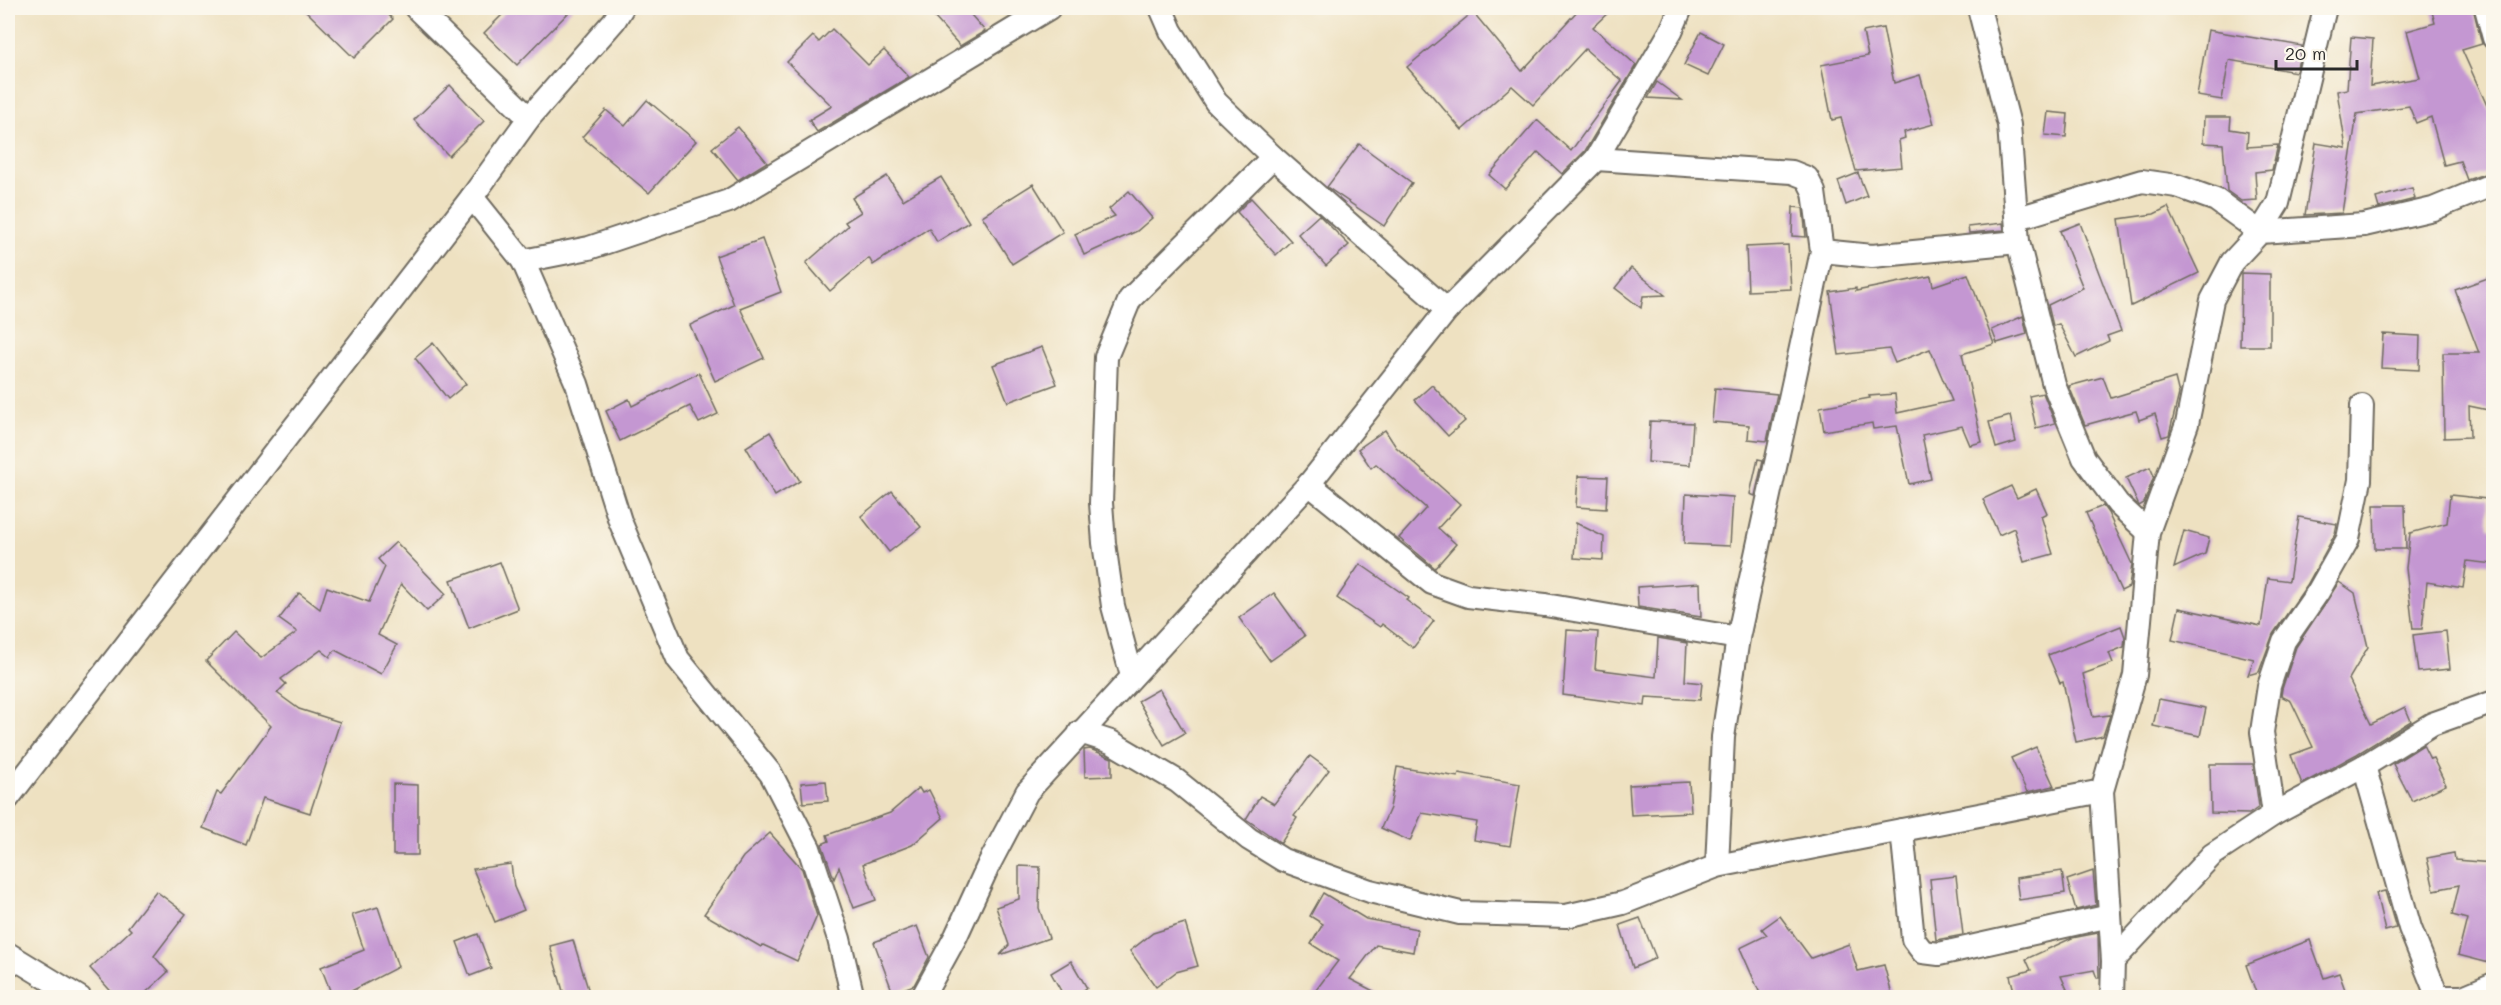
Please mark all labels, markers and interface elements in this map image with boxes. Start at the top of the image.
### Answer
scale bar [2276,33,2357,71]
text: 20 m [2285,41,2326,65]

